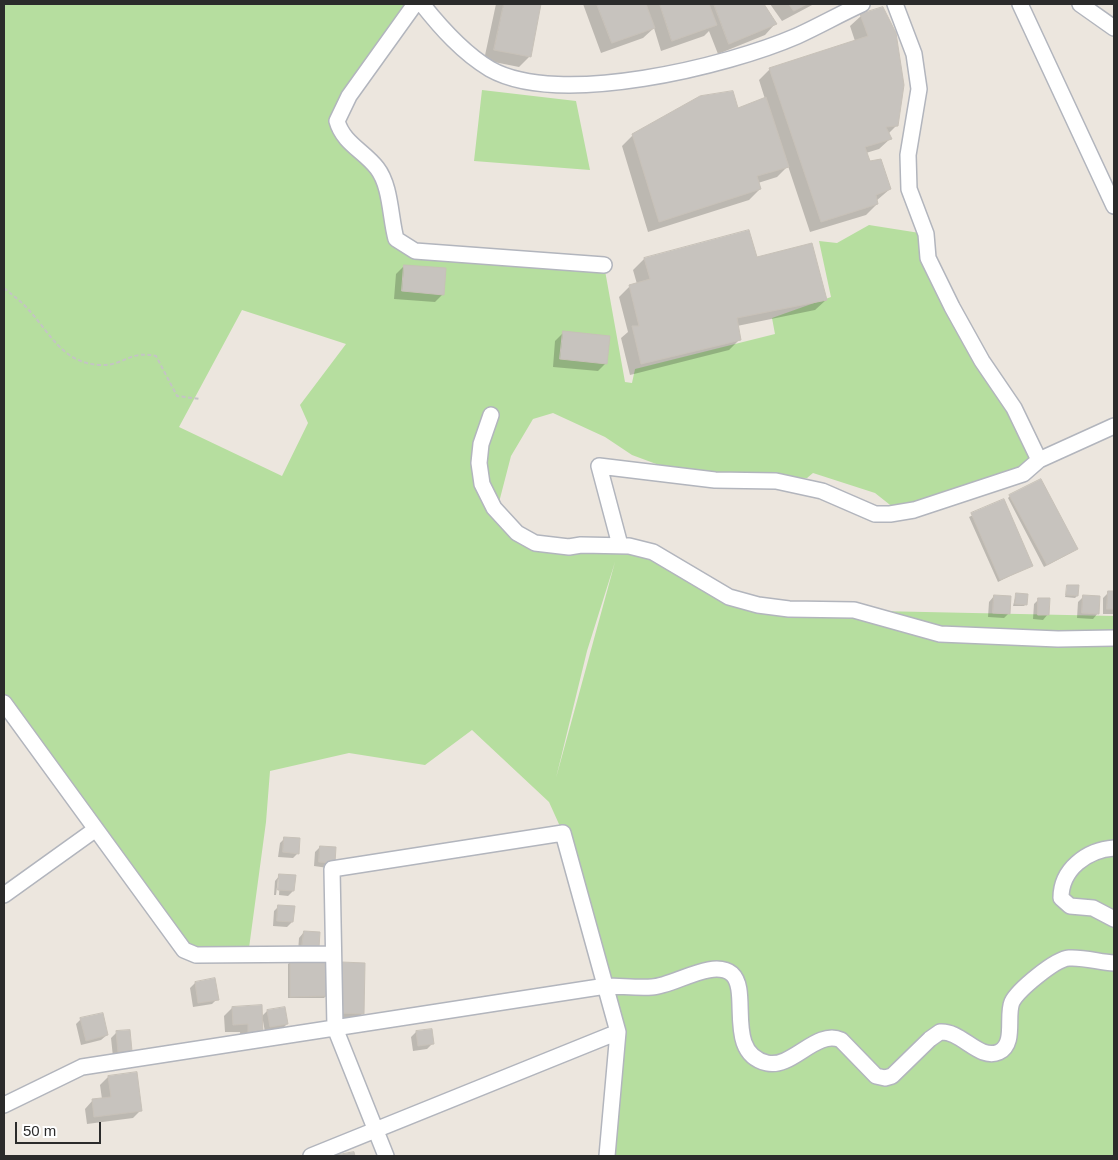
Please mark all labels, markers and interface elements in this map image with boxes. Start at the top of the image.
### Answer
scale bar [18,1112,104,1144]
text: 50 m [23,1122,56,1139]

